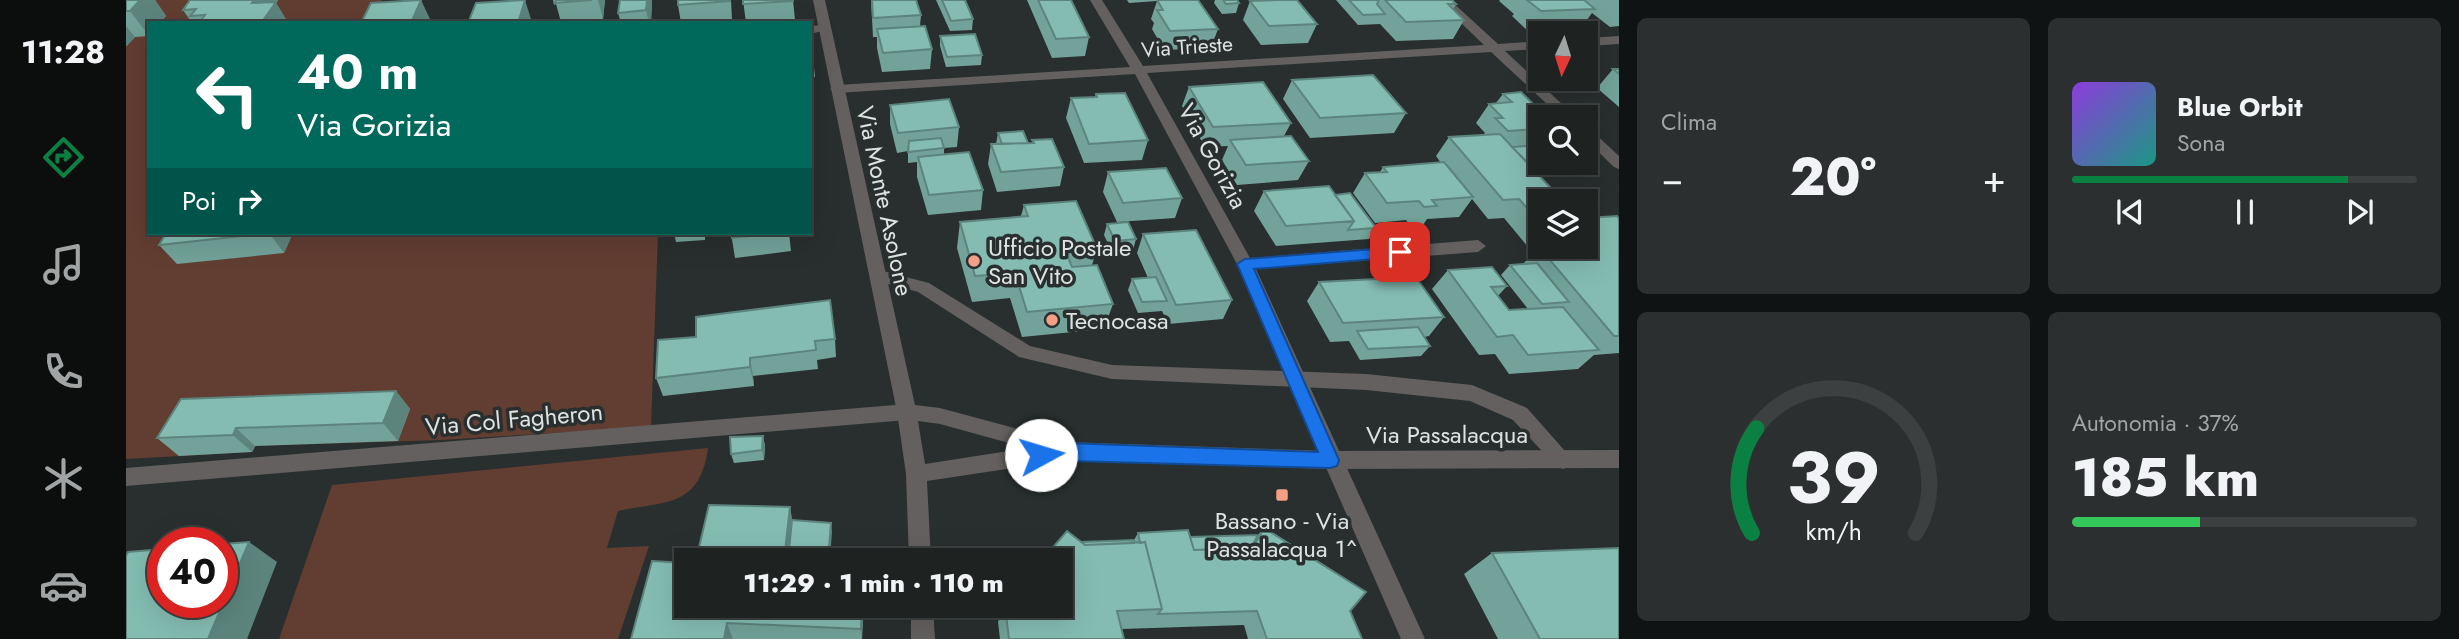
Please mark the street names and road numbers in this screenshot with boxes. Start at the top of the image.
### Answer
street label: Via Trieste [1140,29,1234,65]
street label: Via Gorizia [1170,97,1256,215]
street label: Via Monte Asolone [848,103,922,299]
street label: Via Col Fagheron [424,394,604,444]
street label: Via Passalacqua [1366,417,1528,452]

